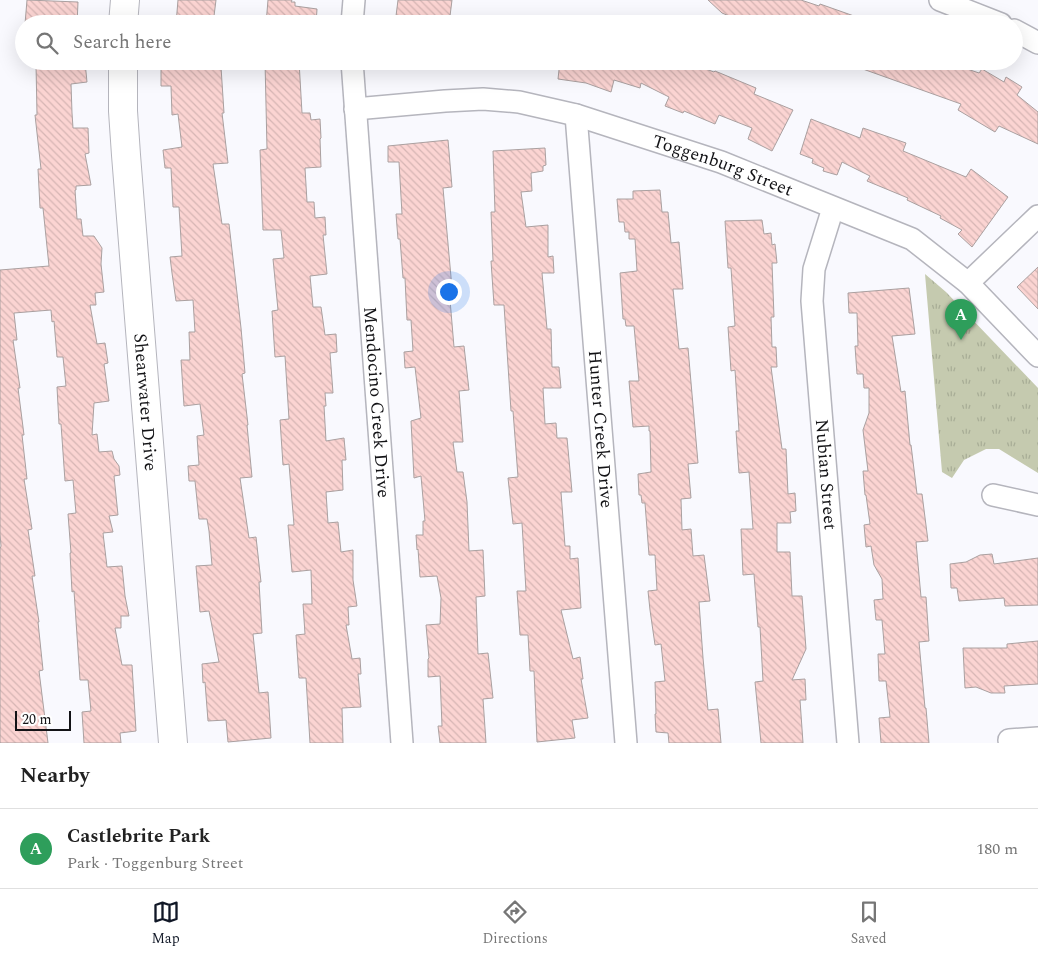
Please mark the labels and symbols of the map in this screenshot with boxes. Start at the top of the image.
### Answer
street label: Toggenburg Street [649,128,797,204]
your location [436,279,462,305]
pin: A [945,299,977,340]
street label: Mendocino Creek Drive [356,306,397,499]
street label: Shearwater Drive [126,332,164,472]
street label: Hunter Creek Drive [581,349,620,509]
street label: Nubian Street [808,418,844,531]
scale bar [15,708,71,731]

